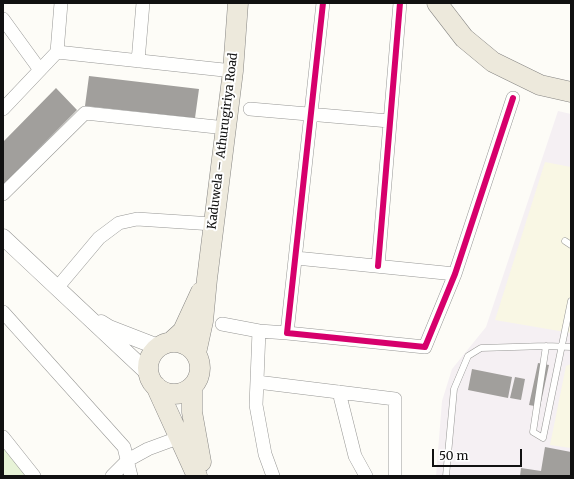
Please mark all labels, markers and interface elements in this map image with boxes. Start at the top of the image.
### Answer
street label: Kaduwela – Athurugiriya Road [205,52,241,230]
scale bar [434,441,524,467]
text: 50 m [439,448,468,463]

